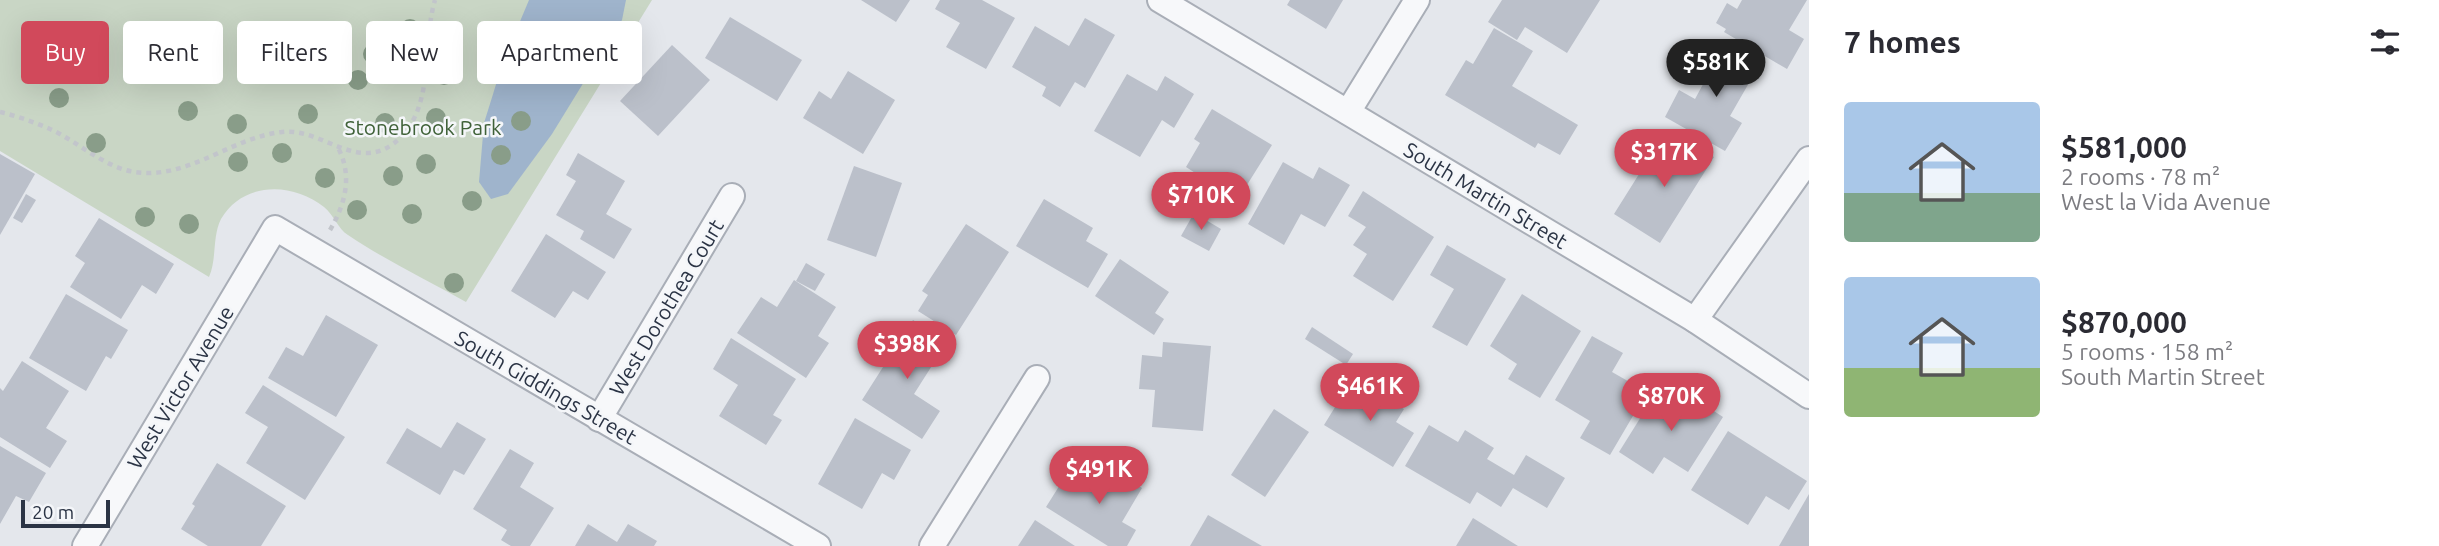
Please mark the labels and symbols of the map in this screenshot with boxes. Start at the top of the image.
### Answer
pin: $581K [1667,40,1765,99]
park label: Stonebrook Park [344,115,502,139]
pin: $317K [1615,130,1713,189]
street label: South Martin Street [1400,137,1572,253]
pin: $710K [1152,173,1250,232]
street label: West Dorothea Court [604,215,728,399]
street label: West Victor Avenue [122,301,238,473]
pin: $398K [858,322,956,381]
street label: South Giddings Street [451,325,641,449]
pin: $461K [1321,364,1419,423]
pin: $870K [1622,374,1720,433]
pin: $491K [1050,447,1148,506]
scale bar [21,497,110,529]

